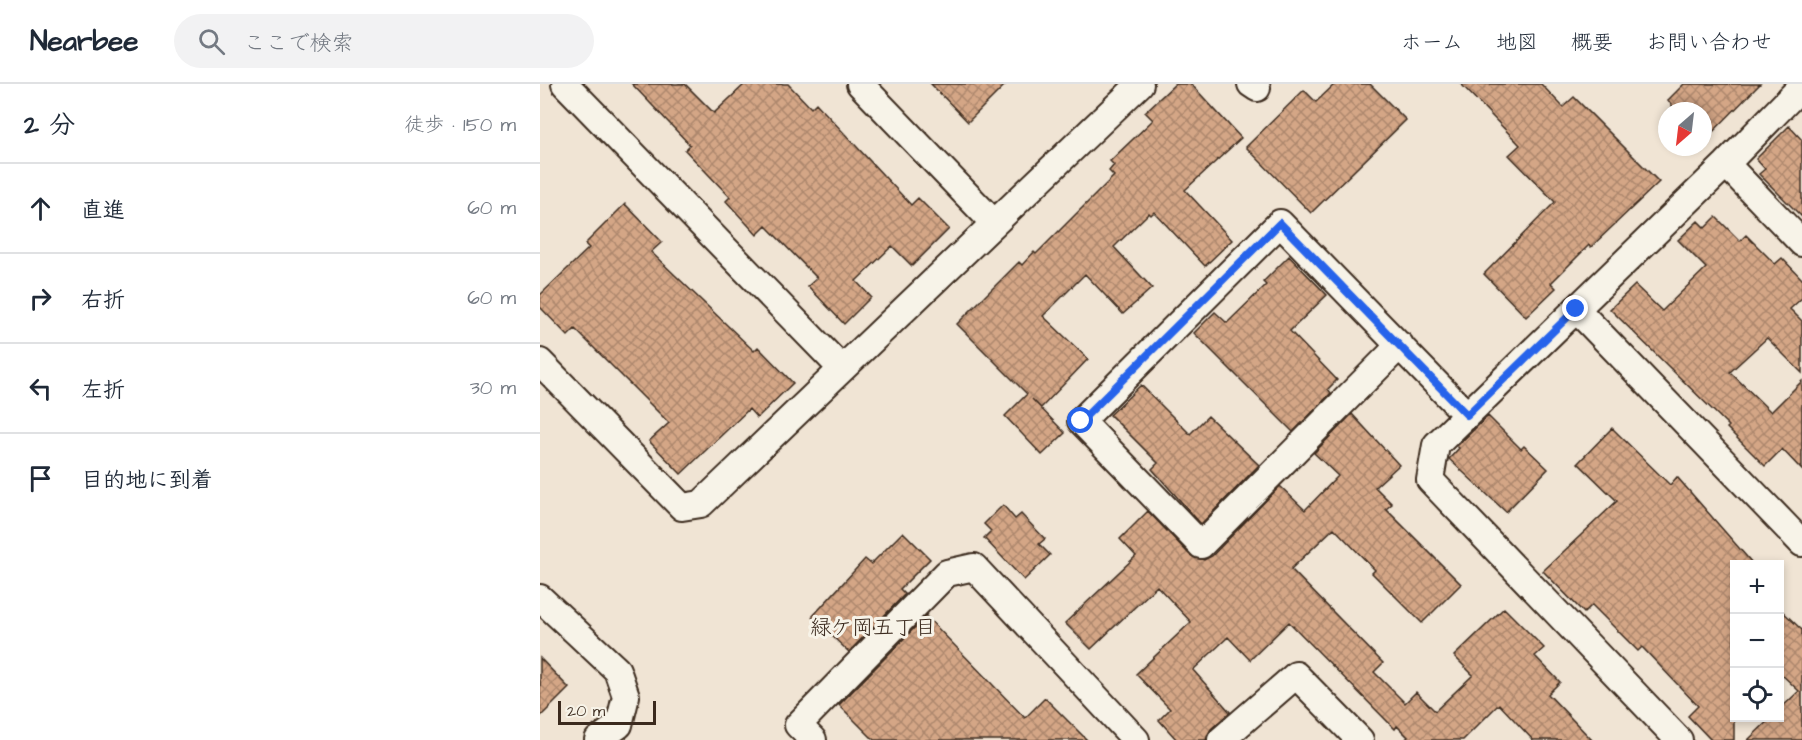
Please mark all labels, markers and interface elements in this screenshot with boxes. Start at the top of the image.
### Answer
search box [174,14,594,68]
text: Nearbee [30,22,138,61]
icon: search [195,25,228,58]
text: ここで検索 [243,28,353,59]
text: ホーム [1401,28,1463,57]
text: 地図 [1496,28,1538,57]
text: 概要 [1571,28,1613,57]
text: お問い合わせ [1646,28,1772,57]
north arrow [1658,102,1712,156]
text: 2 分 [24,107,75,143]
text: 徒歩 · 150 m [404,111,516,139]
icon: ahead [24,192,57,225]
text: 60 m [467,194,516,222]
text: 直進 [81,195,125,226]
icon: right [24,282,57,315]
text: 60 m [467,284,516,312]
text: 右折 [81,285,125,316]
route end [1562,295,1588,321]
icon: left [24,372,57,405]
text: 30 m [470,374,516,402]
text: 左折 [81,375,125,406]
route start [1067,407,1093,433]
icon: arrive [24,462,57,495]
text: 目的地に到着 [81,465,213,496]
map controls [1730,560,1784,722]
button: + [1730,560,1784,614]
district label: 緑ケ岡五丁目 [810,613,936,642]
button: − [1730,614,1784,668]
button: locate [1730,668,1784,722]
scale bar [558,698,656,726]
text: 20 m [567,700,605,722]

